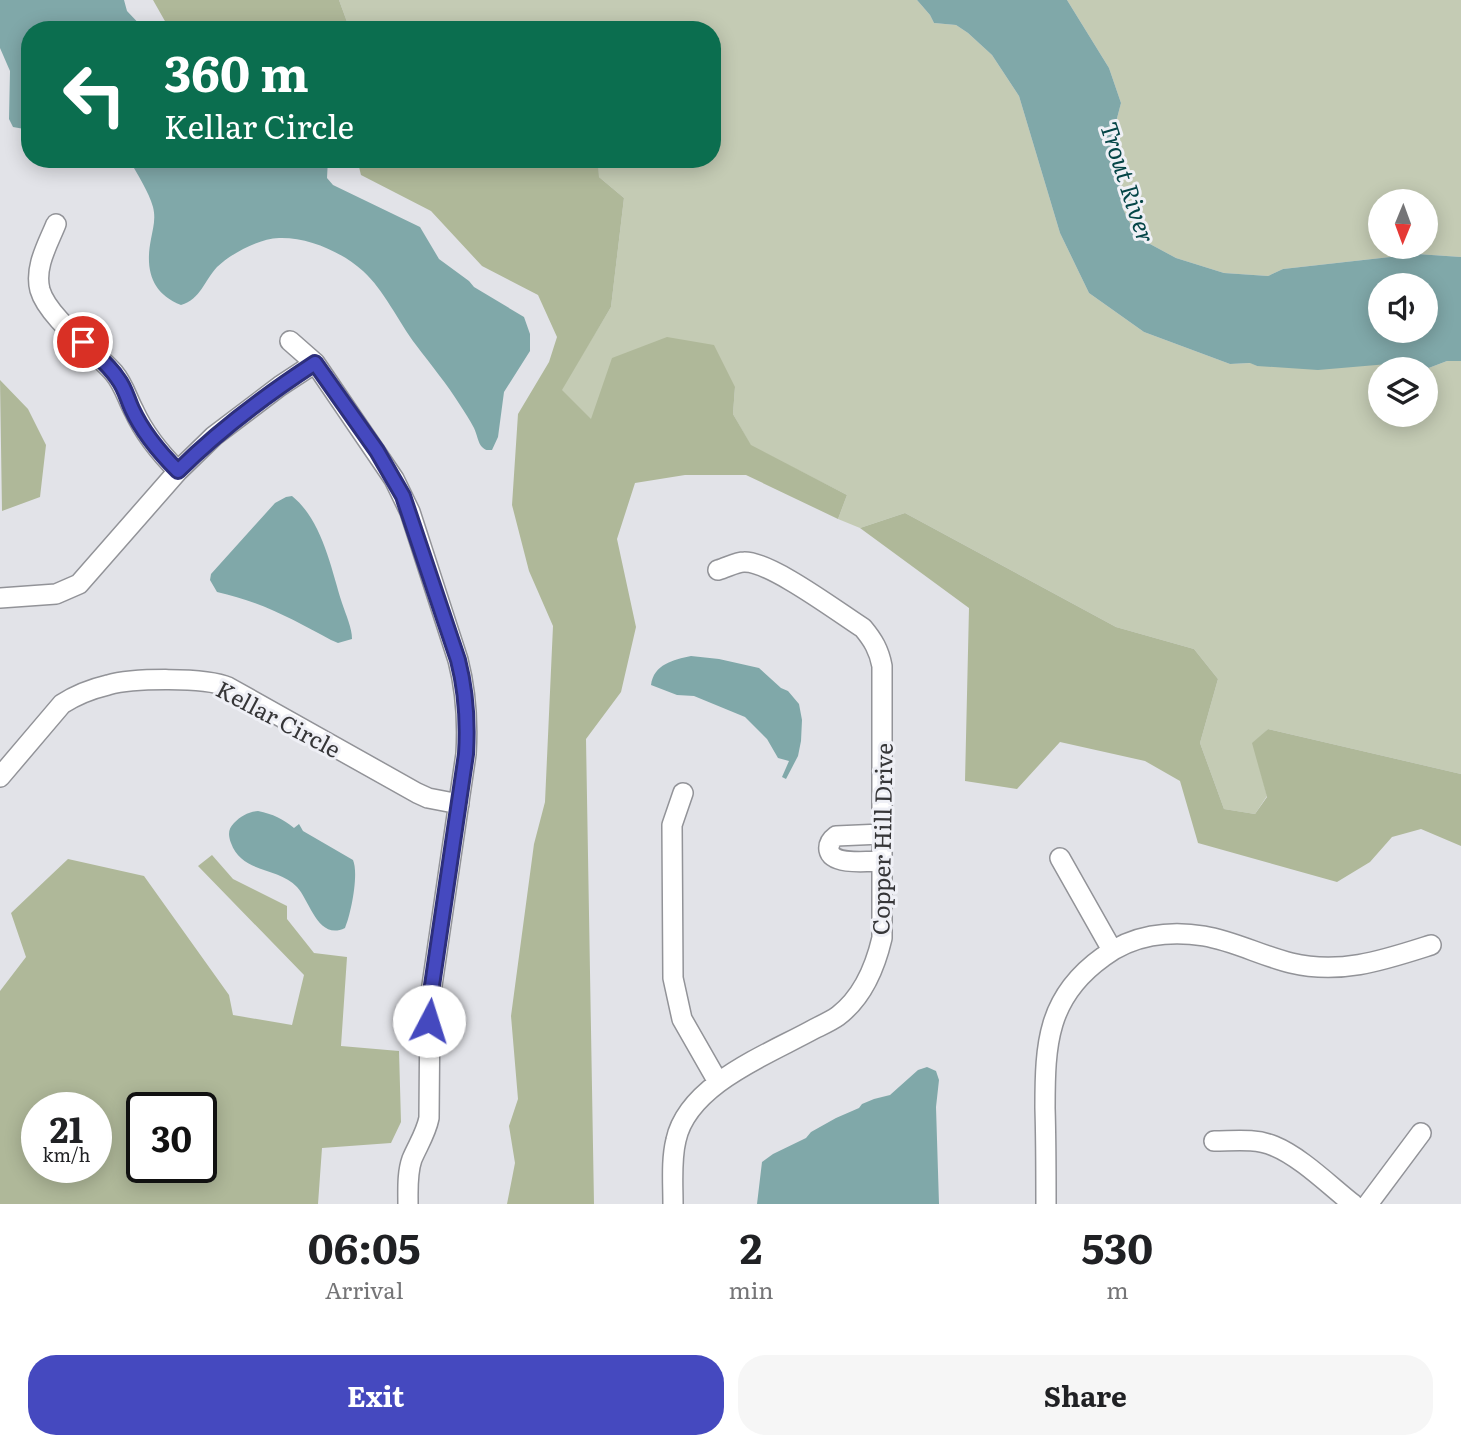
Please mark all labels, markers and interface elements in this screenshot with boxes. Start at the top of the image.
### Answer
text: 360 m [164,34,309,107]
icon: left [49,49,140,140]
text: Kellar Circle [164,101,354,149]
water label: Trout River [1093,117,1165,247]
north arrow [1368,189,1438,259]
map controls [1368,189,1438,427]
button: sound [1368,273,1438,343]
pin [53,312,113,372]
icon: arrive [64,323,102,361]
button: layers [1368,357,1438,427]
street label: Kellar Circle [211,671,347,765]
street label: Copper Hill Drive [862,743,900,935]
position arrow [392,984,466,1058]
speed limit sign: 30 [126,1092,217,1183]
text: 21 [50,1102,83,1154]
text: km/h [43,1141,90,1168]
text: 06:05 [308,1215,421,1277]
text: 2 [740,1215,762,1277]
text: 530 [1081,1215,1153,1277]
text: Arrival [325,1272,403,1306]
text: min [728,1272,774,1306]
text: m [1106,1272,1128,1306]
button: Exit [28,1355,724,1435]
button: Share [738,1355,1433,1435]

